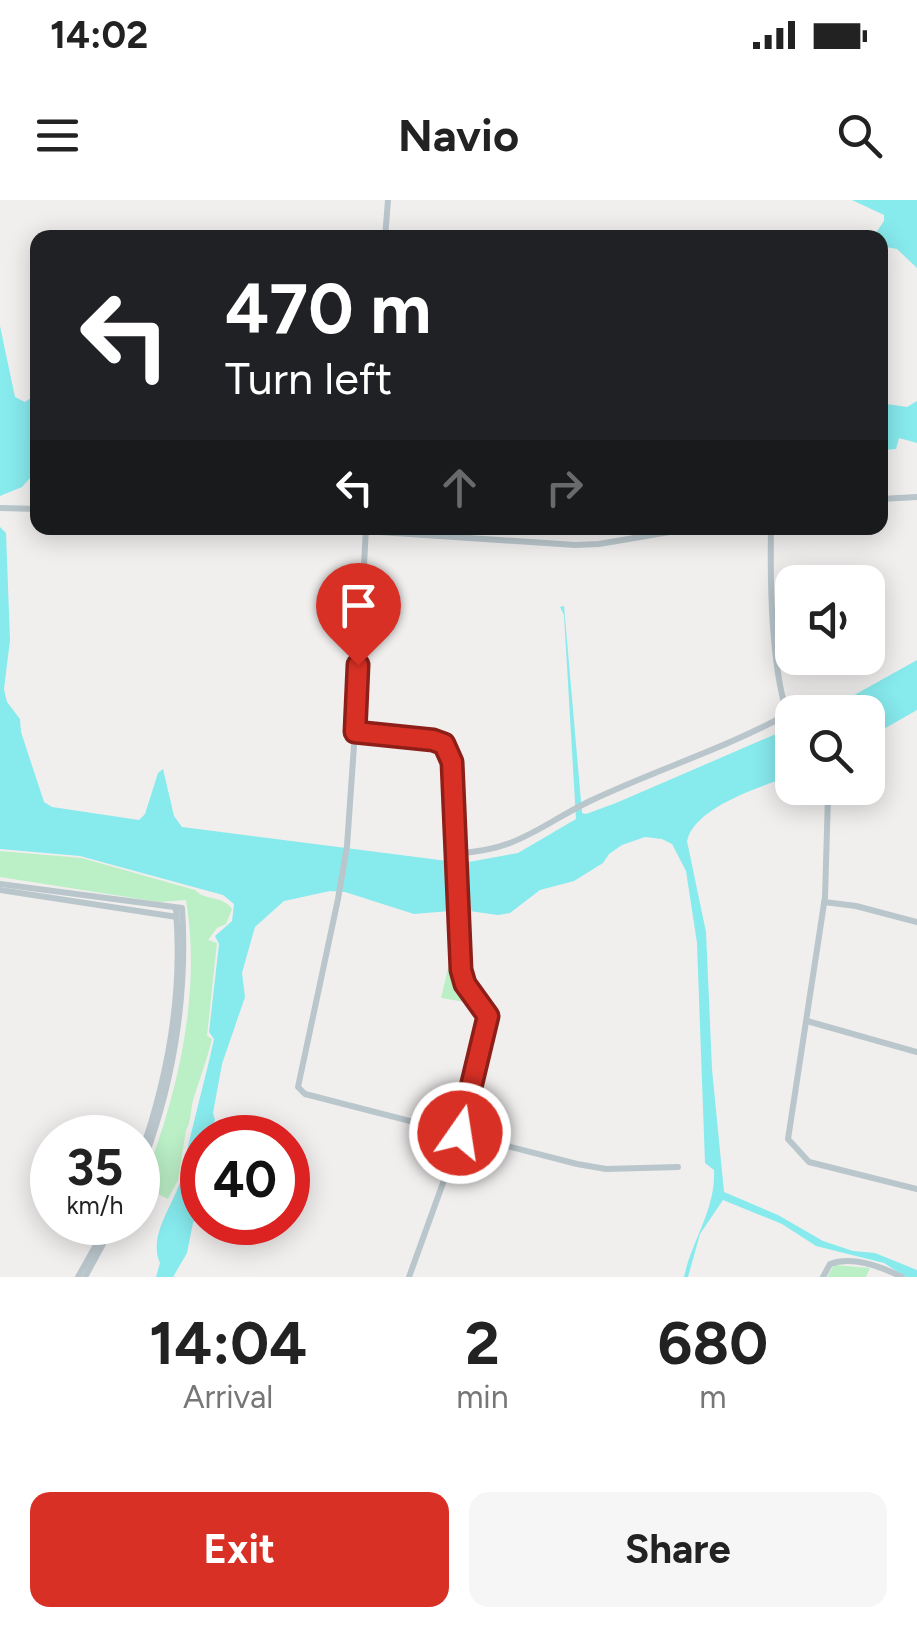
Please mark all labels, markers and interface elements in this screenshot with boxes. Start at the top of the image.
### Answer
text: 14:02 [50,12,148,58]
icon: menu [30,108,85,163]
text: Navio [398,108,519,162]
icon: search [832,108,887,163]
text: 470 m [225,266,431,351]
icon: left [60,270,190,400]
text: Turn left [225,351,392,405]
icon: left [327,460,382,515]
icon: ahead [432,460,487,515]
icon: right [537,460,592,515]
pin [316,563,401,666]
map controls [775,565,885,805]
button: sound [775,565,885,675]
icon: arrive [331,578,386,633]
button: search [775,695,885,805]
position arrow [408,1081,512,1185]
speed limit sign: 40 [180,1115,310,1245]
text: 35 [67,1137,123,1198]
text: km/h [66,1190,124,1220]
text: 14:04 [149,1307,307,1379]
text: 2 [465,1307,500,1379]
text: 680 [658,1307,768,1379]
text: Arrival [183,1378,273,1416]
text: min [456,1378,509,1416]
text: m [699,1378,726,1416]
button: Exit [30,1492,449,1607]
button: Share [469,1492,887,1607]

